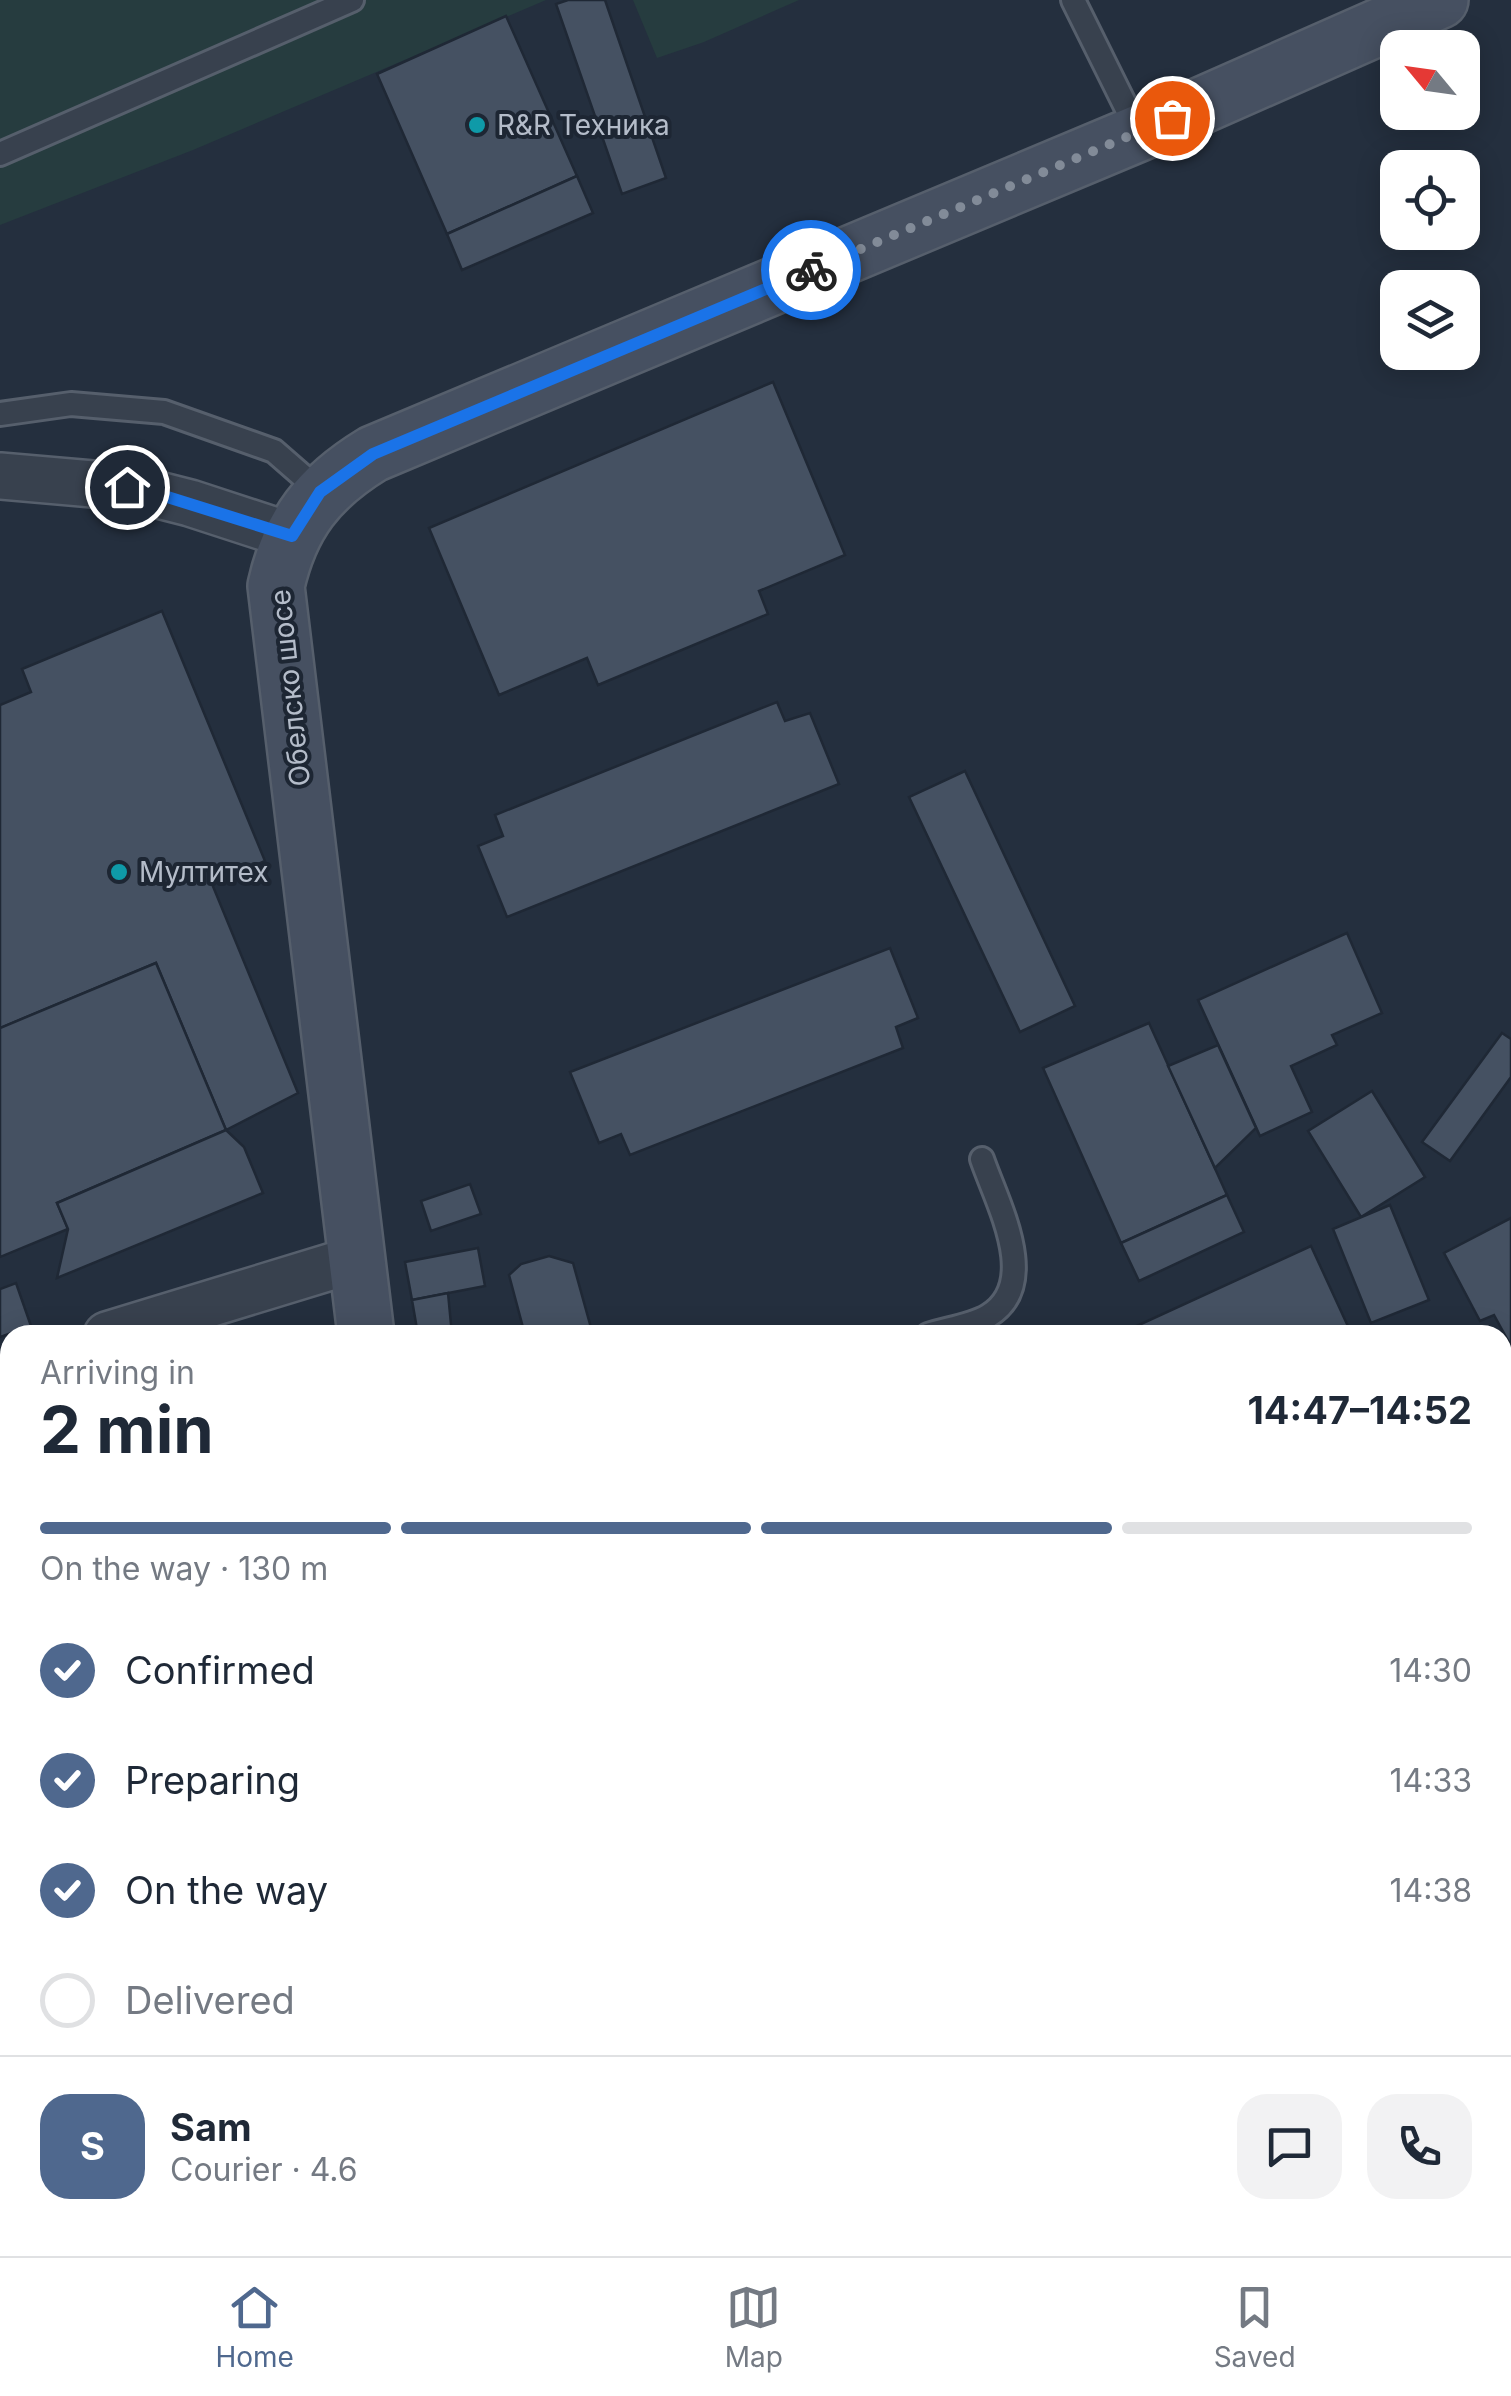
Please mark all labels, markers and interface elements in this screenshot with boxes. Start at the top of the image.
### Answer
north arrow [1380,30,1480,130]
map controls [1380,30,1480,370]
pin [1130,76,1215,161]
icon: bag [1145,91,1200,146]
place label: R&R Техника [497,108,670,142]
marker: R&R Техника [466,114,488,136]
button: locate [1380,150,1480,250]
courier [761,220,861,320]
icon: bike [784,243,839,298]
button: layers [1380,270,1480,370]
pin [85,445,170,530]
icon: home [100,460,155,515]
street label: Обелско шосе [263,588,317,788]
place label: Мултитех [139,855,269,889]
marker: Мултитех [108,861,130,883]
text: Arriving in [40,1353,195,1392]
text: 14:47–14:52 [1247,1387,1472,1433]
text: 2 min [40,1390,214,1469]
text: On the way · 130 m [40,1549,328,1588]
icon: check [40,1643,95,1698]
text: Confirmed [125,1647,315,1693]
text: 14:30 [1389,1651,1472,1690]
icon: check [40,1753,95,1808]
text: Preparing [125,1757,300,1803]
text: 14:33 [1390,1761,1472,1800]
icon: check [40,1863,95,1918]
text: On the way [125,1867,328,1913]
text: 14:38 [1390,1871,1472,1910]
text: Delivered [125,1977,295,2023]
button: chat [1237,2094,1342,2199]
button: phone [1367,2094,1472,2199]
text: Sam [170,2104,252,2150]
text: S [80,2123,105,2169]
text: Courier · 4.6 [170,2150,358,2189]
tab: Home [215,2280,294,2374]
tab: Map [725,2280,783,2374]
tab: Saved [1214,2280,1296,2374]

